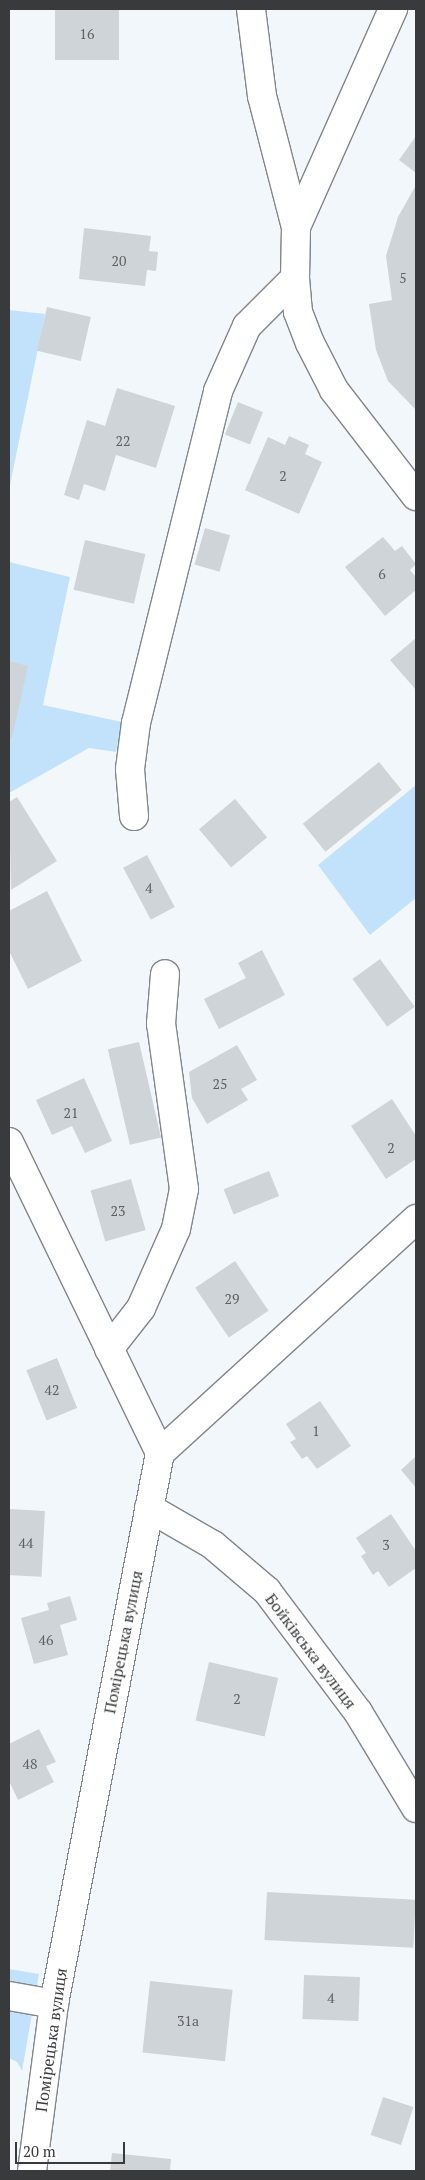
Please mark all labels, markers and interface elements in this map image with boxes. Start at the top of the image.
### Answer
house number: 16 [80,26,94,42]
house number: 20 [112,253,126,269]
house number: 5 [399,270,407,286]
house number: 22 [116,433,130,449]
house number: 2 [279,468,287,484]
house number: 6 [378,566,386,582]
house number: 4 [145,880,153,896]
house number: 25 [213,1076,227,1092]
house number: 21 [64,1105,78,1121]
house number: 2 [387,1140,395,1156]
house number: 23 [111,1203,125,1219]
house number: 29 [225,1291,239,1307]
house number: 42 [45,1382,59,1398]
house number: 1 [312,1423,320,1439]
house number: 44 [19,1535,33,1551]
house number: 3 [382,1537,390,1553]
street label: Помірецька вулиця [100,1569,146,1715]
street label: Бойківська вулиця [261,1590,361,1712]
house number: 46 [39,1632,53,1648]
house number: 2 [233,1691,241,1707]
house number: 48 [23,1756,37,1772]
street label: Помірецька вулиця [31,1967,71,2113]
house number: 4 [327,1990,335,2006]
house number: 31а [177,2013,199,2029]
scale bar [18,2132,128,2164]
text: 20 m [23,2141,56,2161]

